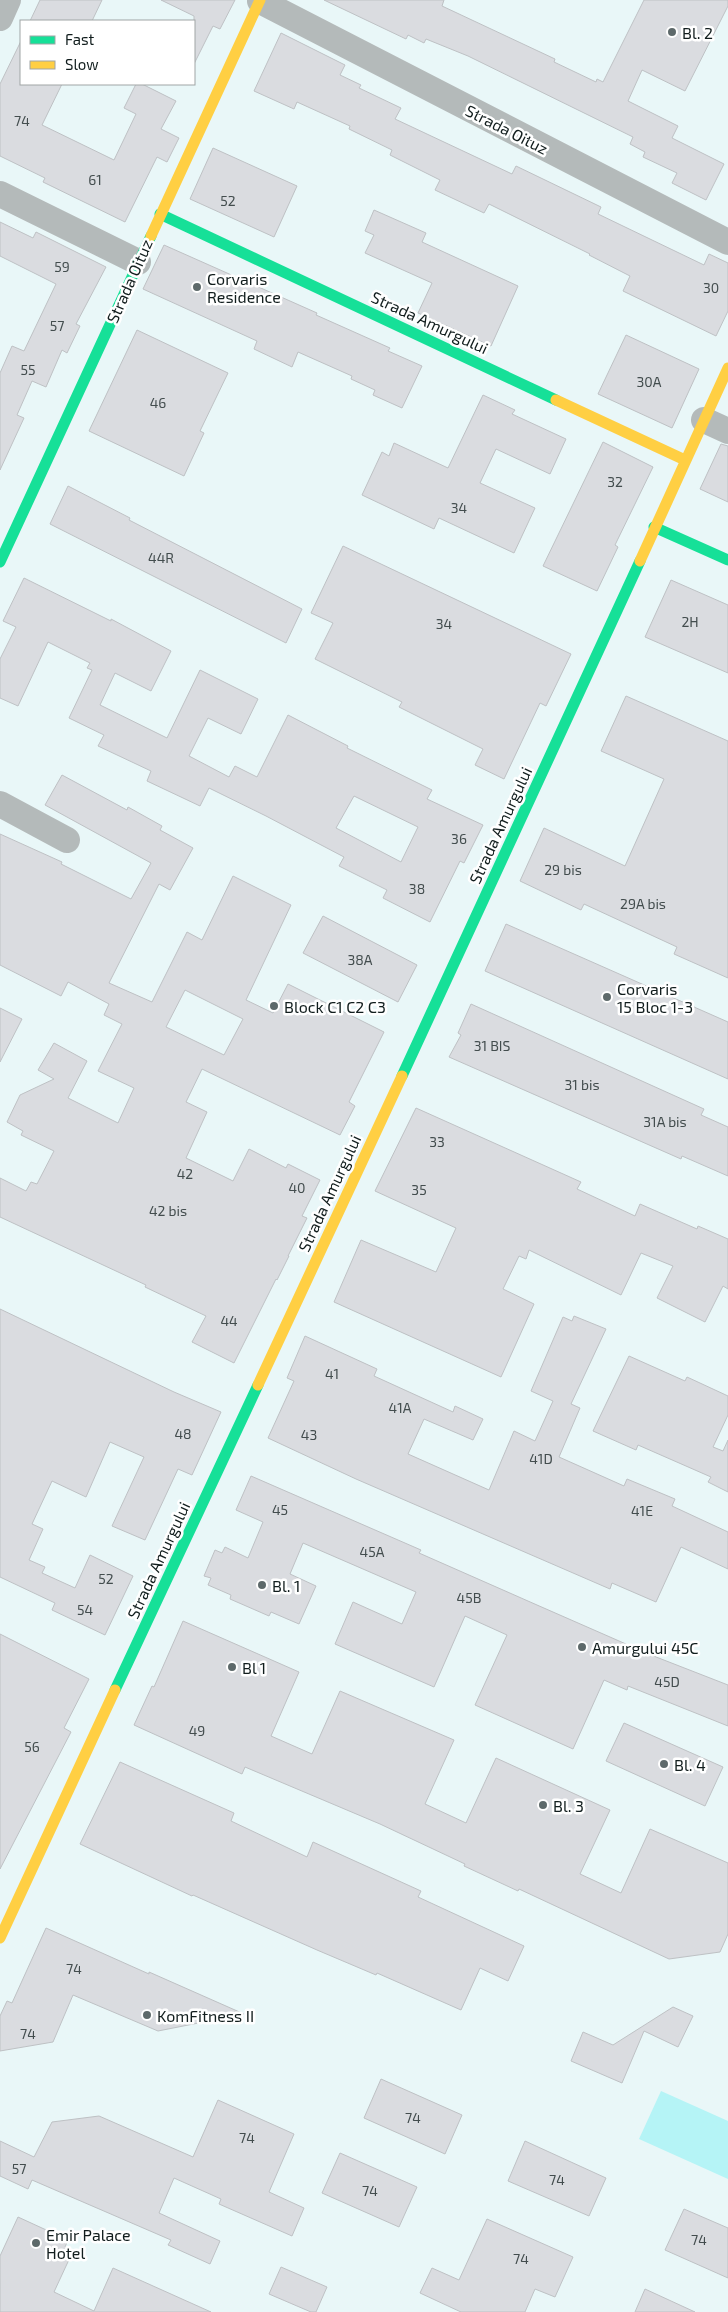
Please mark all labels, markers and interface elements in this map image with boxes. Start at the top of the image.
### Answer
legend [20,20,195,85]
place label: Bl. 2 [682,23,713,42]
marker: Bl. 2 [666,26,678,38]
text: Fast [65,30,95,48]
text: Slow [65,55,99,73]
street label: Strada Oituz [463,100,551,158]
house number: 74 [14,112,30,129]
house number: 61 [88,171,102,188]
house number: 52 [220,192,236,209]
street label: Strada Oituz [102,236,156,326]
house number: 59 [54,258,70,275]
place label: Corvaris Residence [207,269,281,306]
house number: 30 [703,279,719,296]
marker: Corvaris Residence [191,281,203,293]
street label: Strada Amurgului [369,287,491,357]
house number: 57 [50,317,64,334]
house number: 55 [20,361,36,378]
house number: 30A [637,373,662,390]
house number: 46 [150,394,166,411]
house number: 32 [607,473,623,490]
house number: 34 [451,499,467,516]
house number: 44R [148,549,174,566]
house number: 2H [681,613,699,630]
house number: 34 [436,615,452,632]
street label: Strada Amurgului [465,764,535,886]
house number: 36 [451,830,467,847]
house number: 29 bis [544,861,582,878]
house number: 38 [409,880,425,897]
house number: 29A bis [620,895,666,912]
house number: 38A [348,951,373,968]
place label: Corvaris 15 Bloc 1-3 [617,979,693,1016]
marker: Corvaris 15 Bloc 1-3 [601,991,613,1003]
place label: Block C1 C2 C3 [284,997,386,1016]
marker: Block C1 C2 C3 [268,1000,280,1012]
house number: 31 BIS [474,1037,510,1054]
house number: 31 bis [564,1076,600,1093]
house number: 31A bis [643,1113,687,1130]
street label: Strada Amurgului [294,1132,364,1254]
house number: 33 [429,1133,445,1150]
house number: 42 [177,1165,193,1182]
house number: 40 [288,1179,306,1196]
house number: 35 [411,1181,427,1198]
house number: 42 bis [149,1202,187,1219]
house number: 44 [220,1312,238,1329]
house number: 41 [325,1365,339,1382]
house number: 41A [389,1399,412,1416]
house number: 48 [174,1425,192,1442]
house number: 43 [301,1426,317,1443]
house number: 41D [529,1450,553,1467]
street label: Strada Amurgului [123,1499,193,1621]
house number: 45 [272,1501,288,1518]
house number: 41E [631,1502,653,1519]
house number: 45A [360,1543,385,1560]
house number: 52 [98,1570,114,1587]
place label: Bl. 1 [272,1576,300,1595]
marker: Bl. 1 [256,1579,268,1591]
house number: 45B [457,1589,481,1606]
house number: 54 [77,1601,93,1618]
place label: Amurgului 45C [592,1638,698,1657]
marker: Amurgului 45C [576,1641,588,1653]
place label: Bl 1 [242,1658,266,1677]
marker: Bl 1 [226,1661,238,1673]
house number: 45D [654,1673,680,1690]
house number: 49 [189,1722,205,1739]
house number: 56 [24,1738,40,1755]
place label: Bl. 4 [674,1755,706,1774]
marker: Bl. 4 [658,1758,670,1770]
place label: Bl. 3 [553,1796,584,1815]
marker: Bl. 3 [537,1799,549,1811]
house number: 74 [66,1960,82,1977]
place label: KomFitness II [157,2006,254,2025]
marker: KomFitness II [141,2009,153,2021]
house number: 74 [20,2025,36,2042]
house number: 74 [405,2109,421,2126]
house number: 74 [239,2129,255,2146]
house number: 57 [12,2160,26,2177]
house number: 74 [549,2171,565,2188]
house number: 74 [362,2182,378,2199]
place label: Emir Palace Hotel [46,2225,131,2262]
house number: 74 [691,2231,707,2248]
marker: Emir Palace Hotel [30,2237,42,2249]
house number: 74 [513,2250,529,2267]

